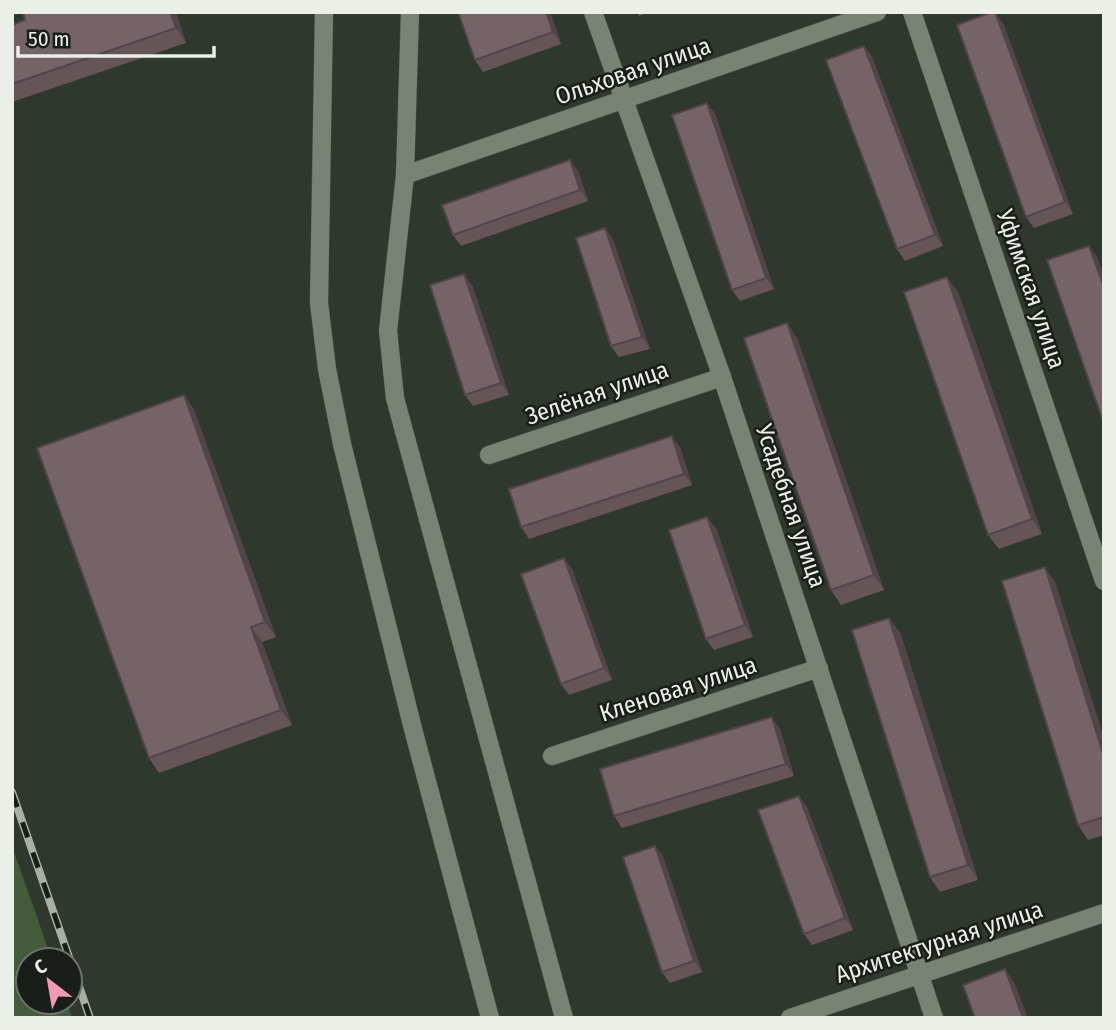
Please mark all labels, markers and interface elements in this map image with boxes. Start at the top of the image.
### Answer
scale bar [18,14,214,58]
text: 50 m [28,26,70,52]
street label: Ольховая улица [552,31,714,111]
street label: Уфимская улица [990,205,1071,372]
street label: Зелёная улица [522,355,672,431]
street label: Усадебная улица [750,420,832,591]
street label: Кленовая улица [596,650,760,728]
street label: Архитектурная улица [832,895,1046,989]
north arrow [14,946,84,1016]
text: С [30,954,51,979]

